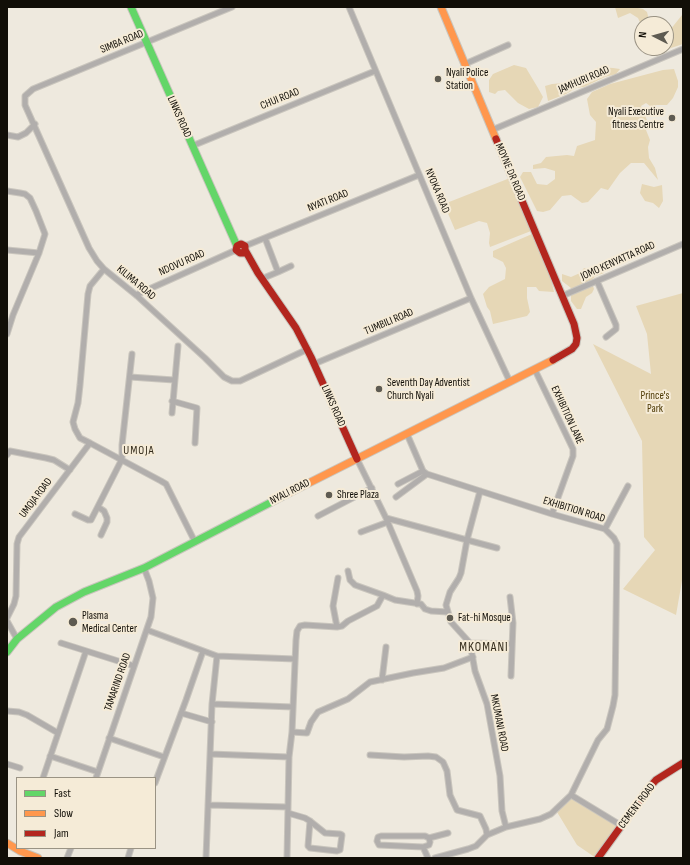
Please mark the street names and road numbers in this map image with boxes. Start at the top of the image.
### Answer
street label: SIMBA ROAD [99,27,145,57]
street label: JAMHURI ROAD [557,63,611,97]
street label: CHUI ROAD [259,85,301,113]
street label: LINKS ROAD [164,94,194,140]
street label: MOYNE DR ROAD [492,141,528,203]
street label: NYOKA ROAD [422,167,452,215]
street label: NYATI ROAD [306,187,350,215]
street label: JOMO KENYATTA ROAD [579,239,657,283]
street label: NDOVU ROAD [157,247,207,279]
street label: KILIMA ROAD [114,263,158,303]
street label: TUMBILI ROAD [362,306,416,338]
street label: LINKS ROAD [318,383,348,429]
street label: EXHIBITION LANE [548,384,586,446]
street label: UMOJA ROAD [17,475,55,521]
street label: NYALI ROAD [268,476,312,508]
street label: EXHIBITION ROAD [541,494,607,526]
street label: TAMARIND ROAD [102,651,134,713]
street label: MKUMANI ROAD [487,693,511,753]
street label: CEMENT ROAD [616,781,658,831]

